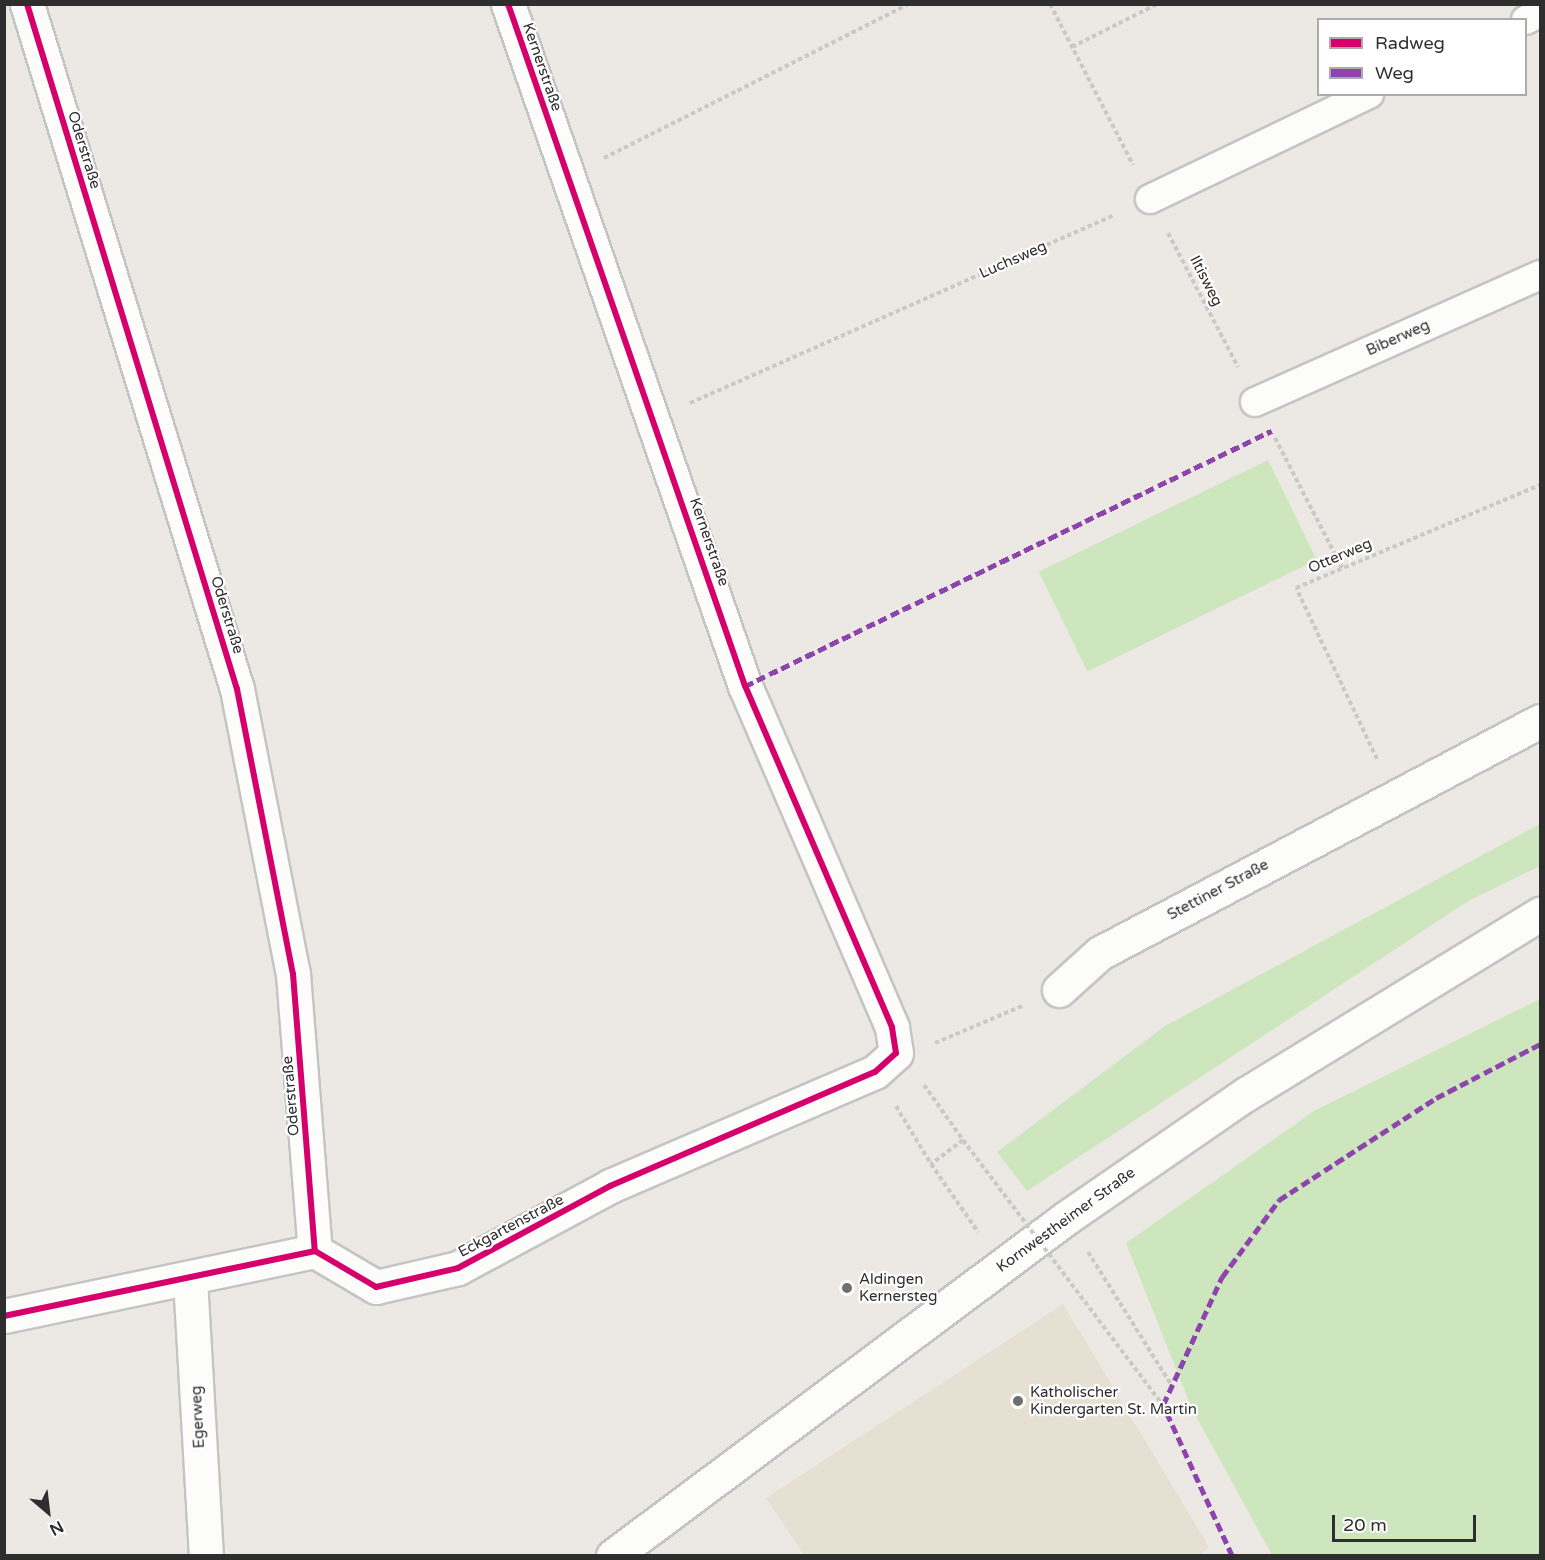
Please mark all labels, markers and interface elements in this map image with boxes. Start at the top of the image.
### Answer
legend [1317,18,1527,96]
street label: Kernerstraße [518,20,566,114]
text: Radweg [1375,32,1445,54]
text: Weg [1375,62,1414,84]
street label: Oderstraße [64,109,104,191]
street label: Luchsweg [977,237,1049,283]
street label: Iltisweg [1186,253,1226,309]
street label: Biberweg [1364,316,1432,360]
street label: Kernerstraße [685,495,733,589]
street label: Otterweg [1305,535,1375,577]
street label: Oderstraße [207,574,247,656]
street label: Stettiner Straße [1164,856,1272,924]
street label: Oderstraße [279,1055,303,1137]
street label: Kornwestheimer Straße [993,1164,1139,1276]
street label: Eckgartenstraße [455,1191,567,1261]
place label: Aldingen Kernersteg [859,1270,937,1305]
marker: Aldingen Kernersteg [840,1281,854,1295]
place label: Katholischer Kindergarten St. Martin [1030,1383,1197,1418]
street label: Egerweg [187,1385,209,1449]
marker: Katholischer Kindergarten St. Martin [1011,1394,1025,1408]
north arrow [18,1482,78,1542]
scale bar [1335,1503,1479,1541]
text: 20 m [1343,1514,1387,1536]
text: N [46,1516,67,1540]

